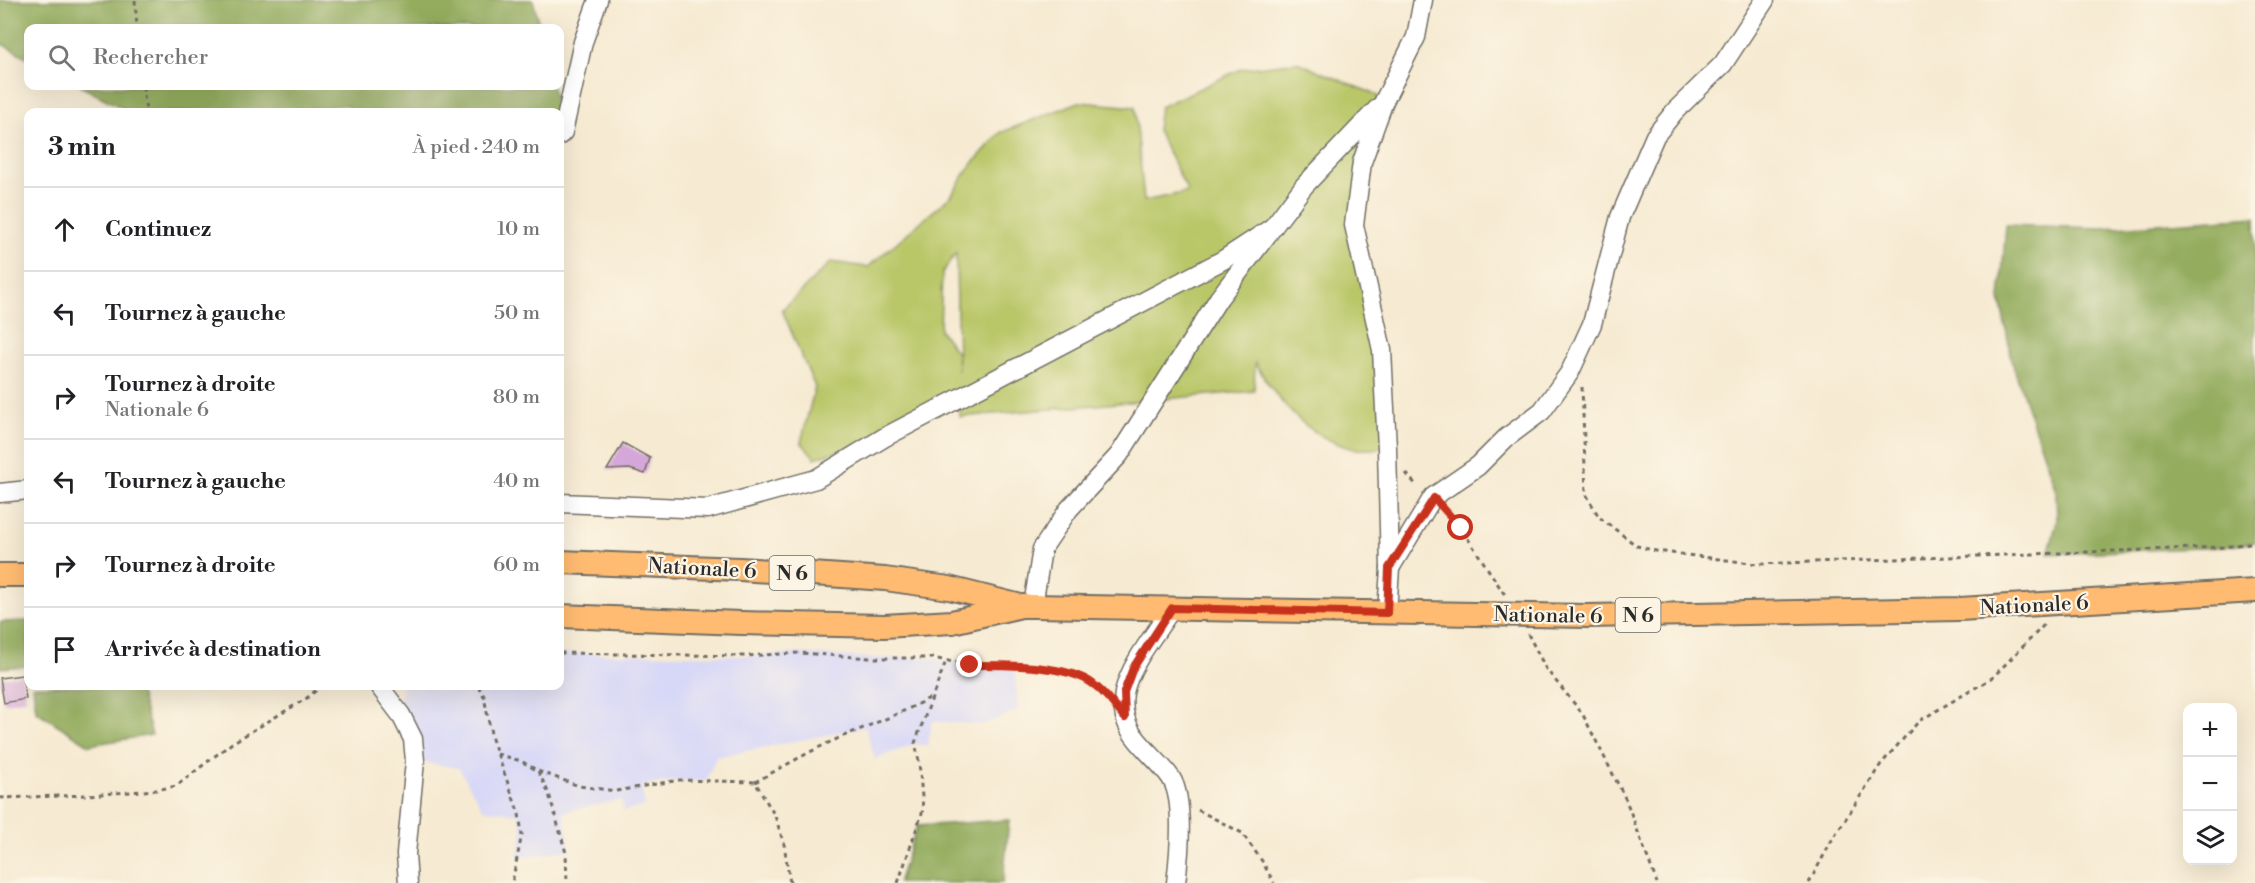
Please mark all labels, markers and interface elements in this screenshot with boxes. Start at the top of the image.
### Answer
search box [24,24,564,90]
icon: search [45,41,78,74]
text: Rechercher [93,44,208,71]
text: 3 min [48,131,116,163]
text: À pied · 240 m [413,135,540,160]
icon: ahead [48,213,81,246]
text: Continuez [105,216,211,243]
text: 10 m [497,217,540,242]
icon: left [48,297,81,330]
text: Tournez à gauche [105,300,286,327]
text: 50 m [494,301,540,326]
text: Tournez à droite [105,371,276,398]
icon: right [48,381,81,414]
text: 80 m [493,385,540,410]
text: Nationale 6 [105,398,209,423]
icon: left [48,465,81,498]
text: Tournez à gauche [105,468,286,495]
text: 40 m [493,469,540,494]
route start [1447,514,1473,540]
icon: right [48,549,81,582]
text: Tournez à droite [105,552,276,579]
text: 60 m [493,553,540,578]
street label: Nationale 6 [647,553,757,585]
road number: N 6 [770,556,814,590]
street label: Nationale 6 [1979,590,2089,622]
road number: N 6 [1616,598,1660,632]
street label: Nationale 6 [1493,602,1603,630]
icon: arrive [48,633,81,666]
text: Arrivée à destination [105,636,321,663]
route end [956,651,982,677]
map controls [2183,703,2237,865]
button: + [2183,703,2237,757]
button: − [2183,757,2237,811]
button: layers [2183,811,2237,865]

